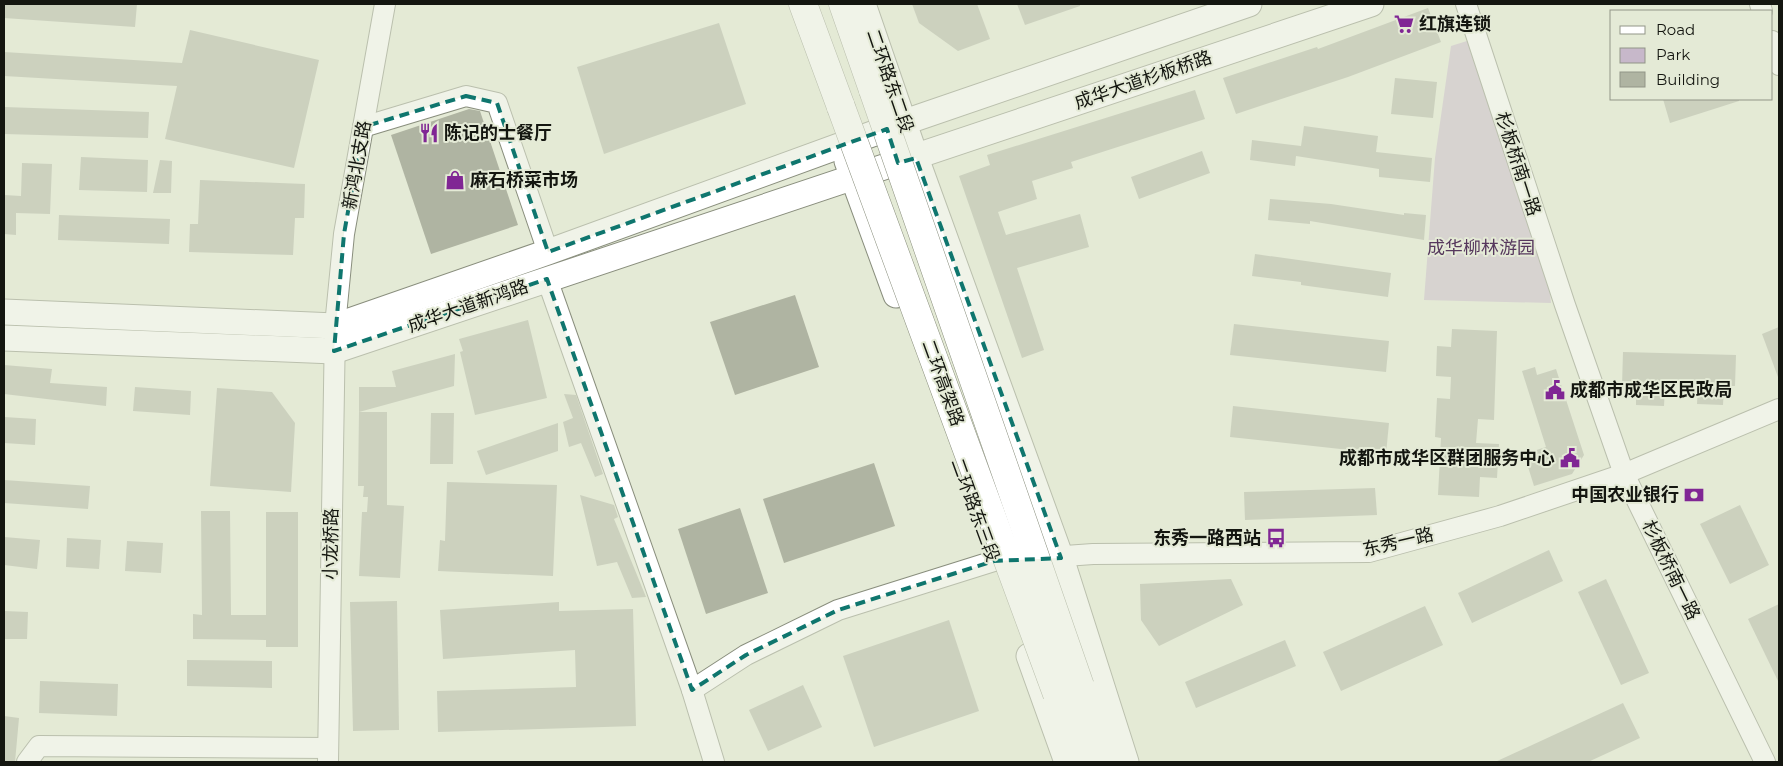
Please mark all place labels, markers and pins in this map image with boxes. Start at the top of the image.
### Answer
supermarket icon: 红旗连锁 [1393,13,1415,35]
place label: 红旗连锁 [1419,13,1491,35]
restaurant icon: 陈记的士餐厅 [418,122,440,144]
place label: 陈记的士餐厅 [444,122,552,144]
shop icon: 麻石桥菜市场 [444,169,466,191]
place label: 麻石桥菜市场 [470,169,578,191]
public building icon: 成都市成华区民政局 [1544,379,1566,401]
place label: 成都市成华区民政局 [1570,379,1732,401]
place label: 成都市成华区群团服务中心 [1339,447,1555,469]
public building icon: 成都市成华区群团服务中心 [1559,447,1581,469]
place label: 中国农业银行 [1571,484,1679,506]
bank icon: 中国农业银行 [1683,484,1705,506]
place label: 东秀一路西站 [1153,527,1261,549]
bus stop icon: 东秀一路西站 [1265,527,1287,549]

